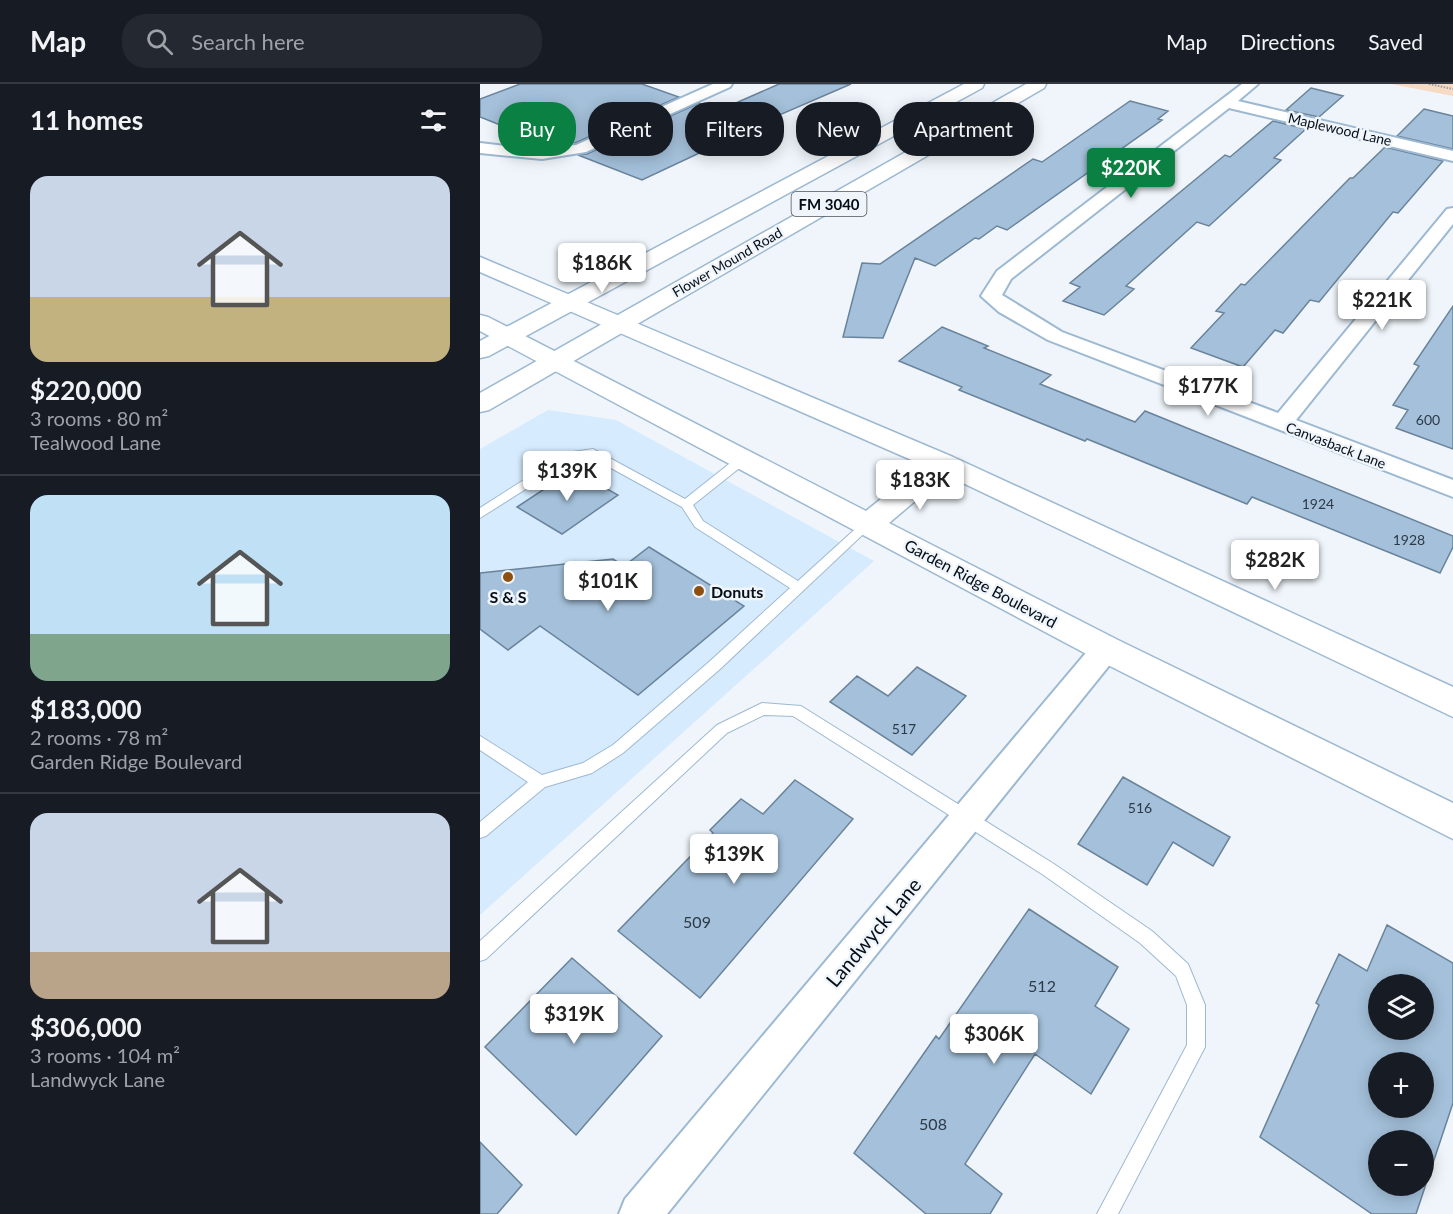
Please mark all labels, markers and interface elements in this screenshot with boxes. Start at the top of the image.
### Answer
search box [122,14,542,68]
text: Map [30,24,86,58]
icon: search [143,25,176,58]
text: Search here [191,28,305,55]
text: Map [1166,29,1207,54]
text: Directions [1240,29,1335,54]
text: Saved [1368,29,1423,54]
chip: Buy [498,102,576,156]
chip: Rent [588,102,673,156]
chip: Filters [685,102,784,156]
chip: New [796,102,881,156]
chip: Apartment [893,102,1034,156]
text: 11 homes [30,104,143,136]
icon: filters [417,104,450,137]
street label: Maplewood Lane [1287,109,1393,149]
pin: $220K [1089,148,1173,199]
text: $220K [1101,155,1161,179]
road number: FM 3040 [792,192,866,216]
icon: home [186,215,294,323]
street label: Flower Mound Road [669,224,785,300]
pin: $186K [560,243,644,294]
text: $186K [572,250,632,274]
pin: $221K [1340,280,1424,331]
text: $221K [1352,287,1412,311]
pin: $177K [1166,366,1250,417]
text: $177K [1178,373,1238,397]
text: $220,000 [30,374,142,406]
text: 3 rooms · 80 m² [30,406,168,430]
house number: 600 [1416,411,1440,428]
street label: Canvasback Lane [1284,418,1388,472]
text: Tealwood Lane [30,430,161,454]
pin: $139K [525,451,609,502]
text: $139K [537,458,597,482]
pin: $183K [878,460,962,511]
text: $183K [890,467,950,491]
house number: 1924 [1302,495,1334,512]
house number: 1928 [1393,531,1425,548]
icon: home [186,534,294,642]
street label: Garden Ridge Boulevard [902,535,1060,631]
pin: $282K [1233,540,1317,591]
text: $282K [1245,547,1305,571]
pin: $101K [566,561,650,612]
text: $101K [578,568,638,592]
marker: S & S [501,570,515,584]
place label: Donuts [711,582,763,601]
marker: Donuts [692,584,706,598]
place label: S & S [490,587,527,606]
text: $183,000 [30,693,142,725]
house number: 517 [892,720,916,737]
text: 2 rooms · 78 m² [30,725,168,749]
text: Garden Ridge Boulevard [30,749,242,773]
house number: 516 [1128,799,1152,816]
pin: $139K [692,834,776,885]
text: $139K [704,841,764,865]
icon: home [186,852,294,960]
street label: Landwyck Lane [820,873,926,991]
house number: 509 [683,912,711,931]
map controls [1368,974,1434,1196]
button: layers [1368,974,1434,1040]
house number: 512 [1028,976,1056,995]
pin: $319K [532,994,616,1045]
text: $319K [544,1001,604,1025]
text: $306,000 [30,1011,142,1043]
pin: $306K [952,1014,1036,1065]
text: $306K [964,1021,1024,1045]
text: 3 rooms · 104 m² [30,1043,180,1067]
button: + [1368,1052,1434,1118]
text: Landwyck Lane [30,1067,165,1091]
house number: 508 [919,1114,947,1133]
button: − [1368,1130,1434,1196]

